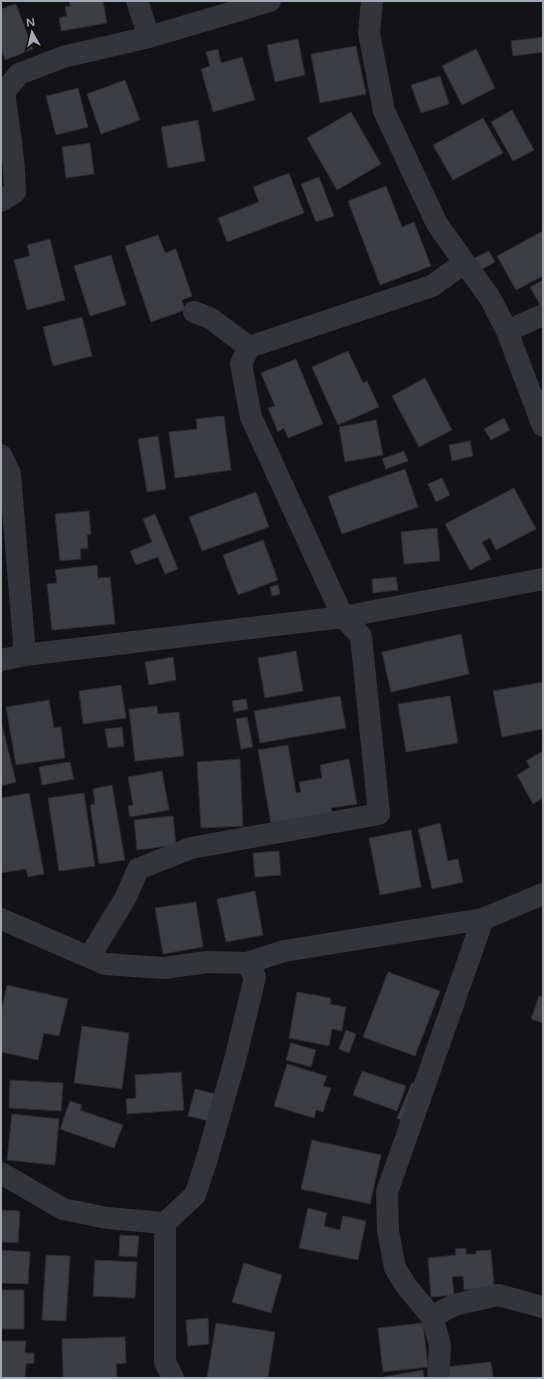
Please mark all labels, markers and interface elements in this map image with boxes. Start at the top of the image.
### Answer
north arrow [12,12,52,52]
text: N [25,16,36,30]

